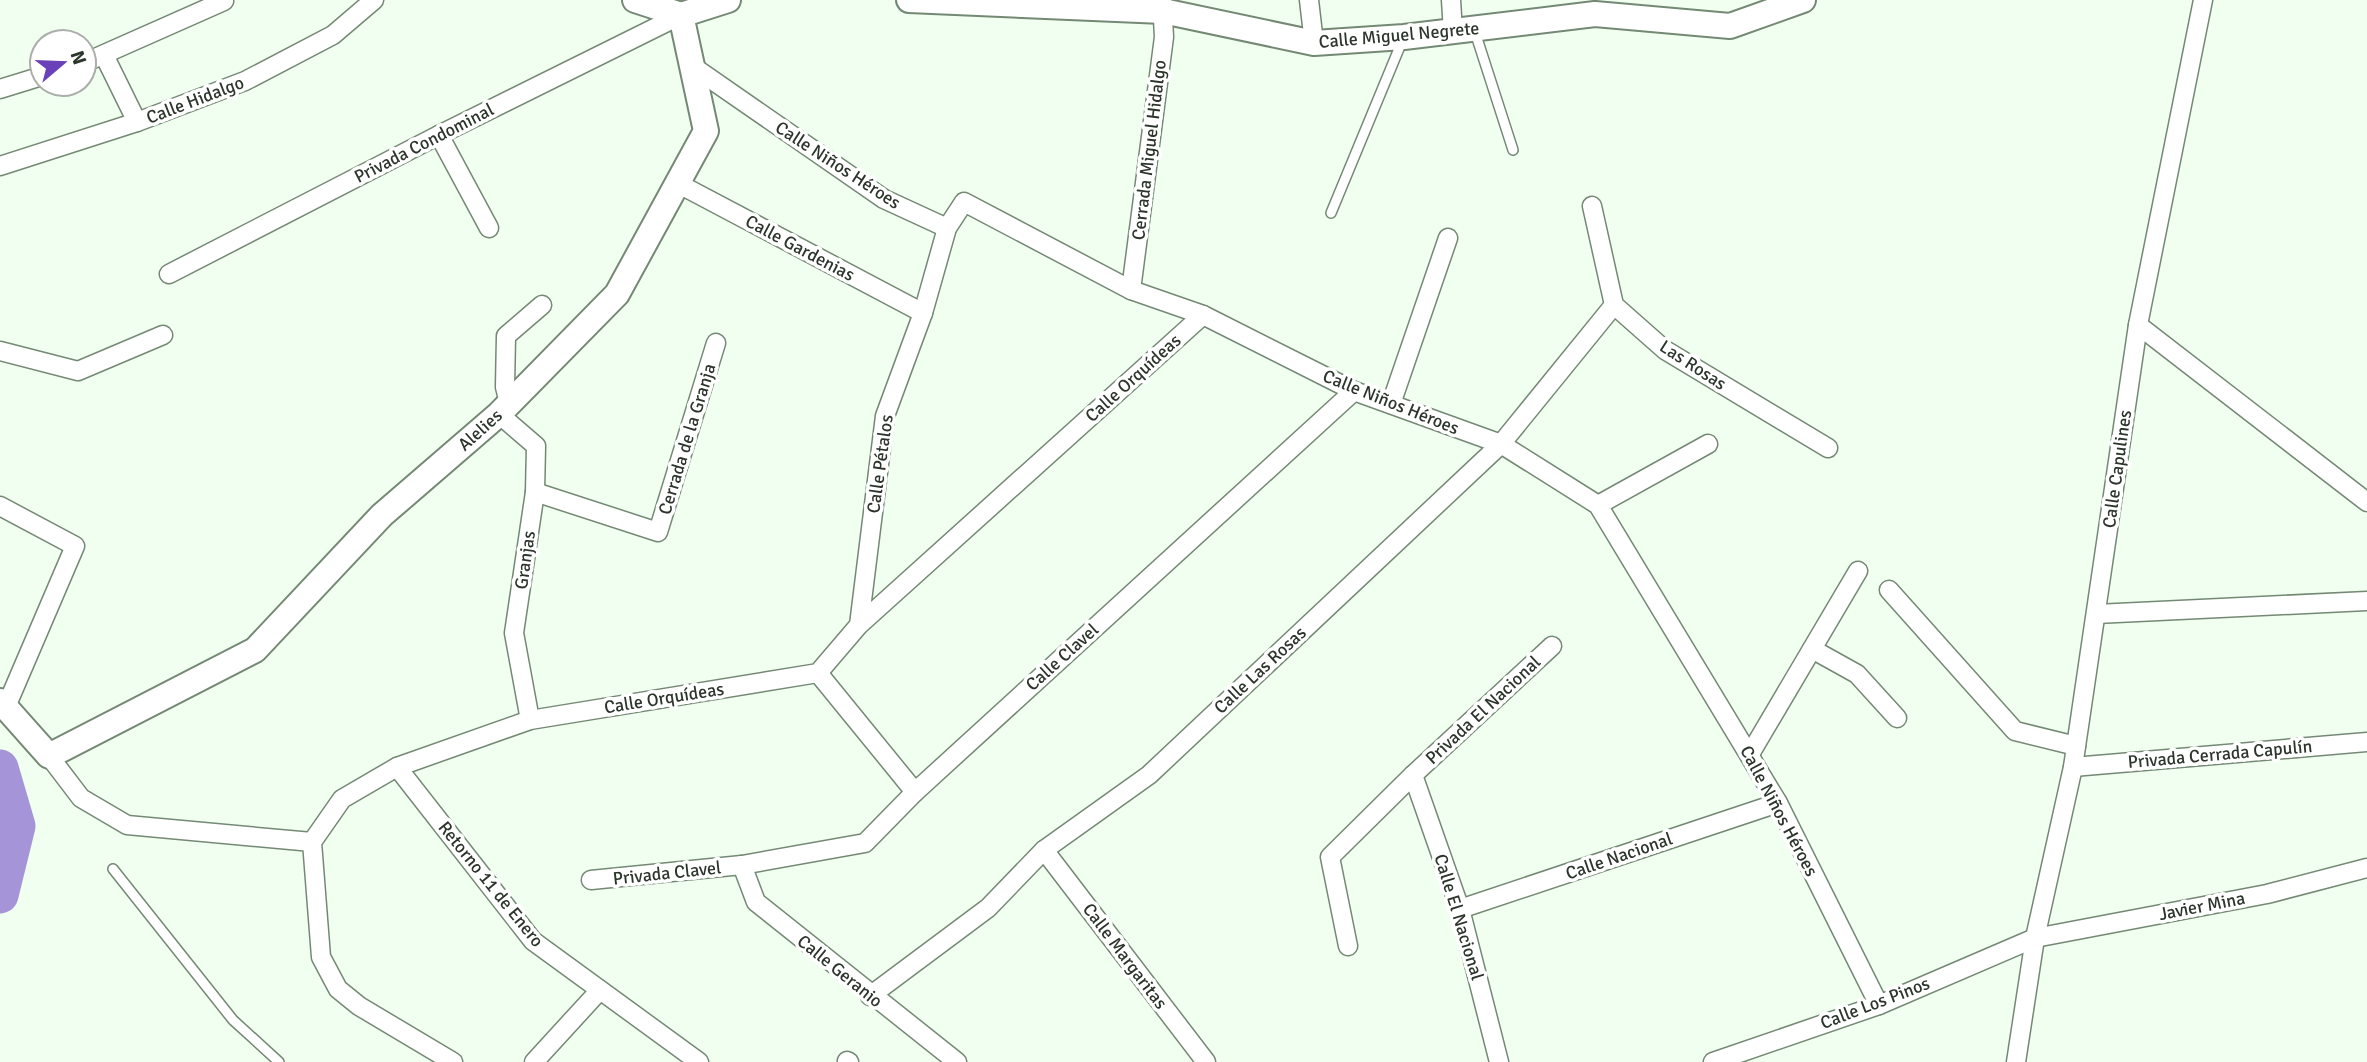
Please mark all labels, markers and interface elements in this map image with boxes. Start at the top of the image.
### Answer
street label: Calle Miguel Negrete [1318,17,1480,53]
north arrow [28,28,98,98]
text: N [65,48,92,68]
street label: Cerrada Miguel Hidalgo [1127,59,1171,241]
street label: Calle Hidalgo [143,71,247,129]
street label: Privada Condominal [351,98,497,188]
street label: Calle Niños Héroes [771,116,905,214]
street label: Calle Gardenias [742,210,858,286]
street label: Calle Orquídeas [1081,329,1185,427]
street label: Las Rosas [1656,335,1731,395]
street label: Cerrada de la Granja [654,361,720,517]
street label: Calle Niños Héroes [1320,365,1462,439]
street label: Alelies [453,404,507,456]
street label: Calle Capulines [2098,408,2136,529]
street label: Calle Pétalos [862,413,898,515]
street label: Granjas [510,529,540,591]
street label: Calle Clavel [1021,619,1103,695]
street label: Calle Las Rosas [1209,622,1311,718]
street label: Privada El Nacional [1421,651,1545,769]
street label: Calle Orquídeas [602,678,726,718]
street label: Privada Cerrada Capulín [2127,735,2313,773]
street label: Calle Niños Héroes [1735,742,1823,880]
street label: Retorno 11 de Enero [434,817,548,951]
street label: Calle Nacional [1563,827,1675,885]
street label: Calle El Nacional [1429,851,1489,983]
street label: Privada Clavel [612,856,722,890]
street label: Javier Mina [2157,887,2247,925]
street label: Calle Margaritas [1078,899,1172,1013]
street label: Calle Geranio [793,930,887,1012]
street label: Calle Los Pinos [1817,972,1933,1034]

